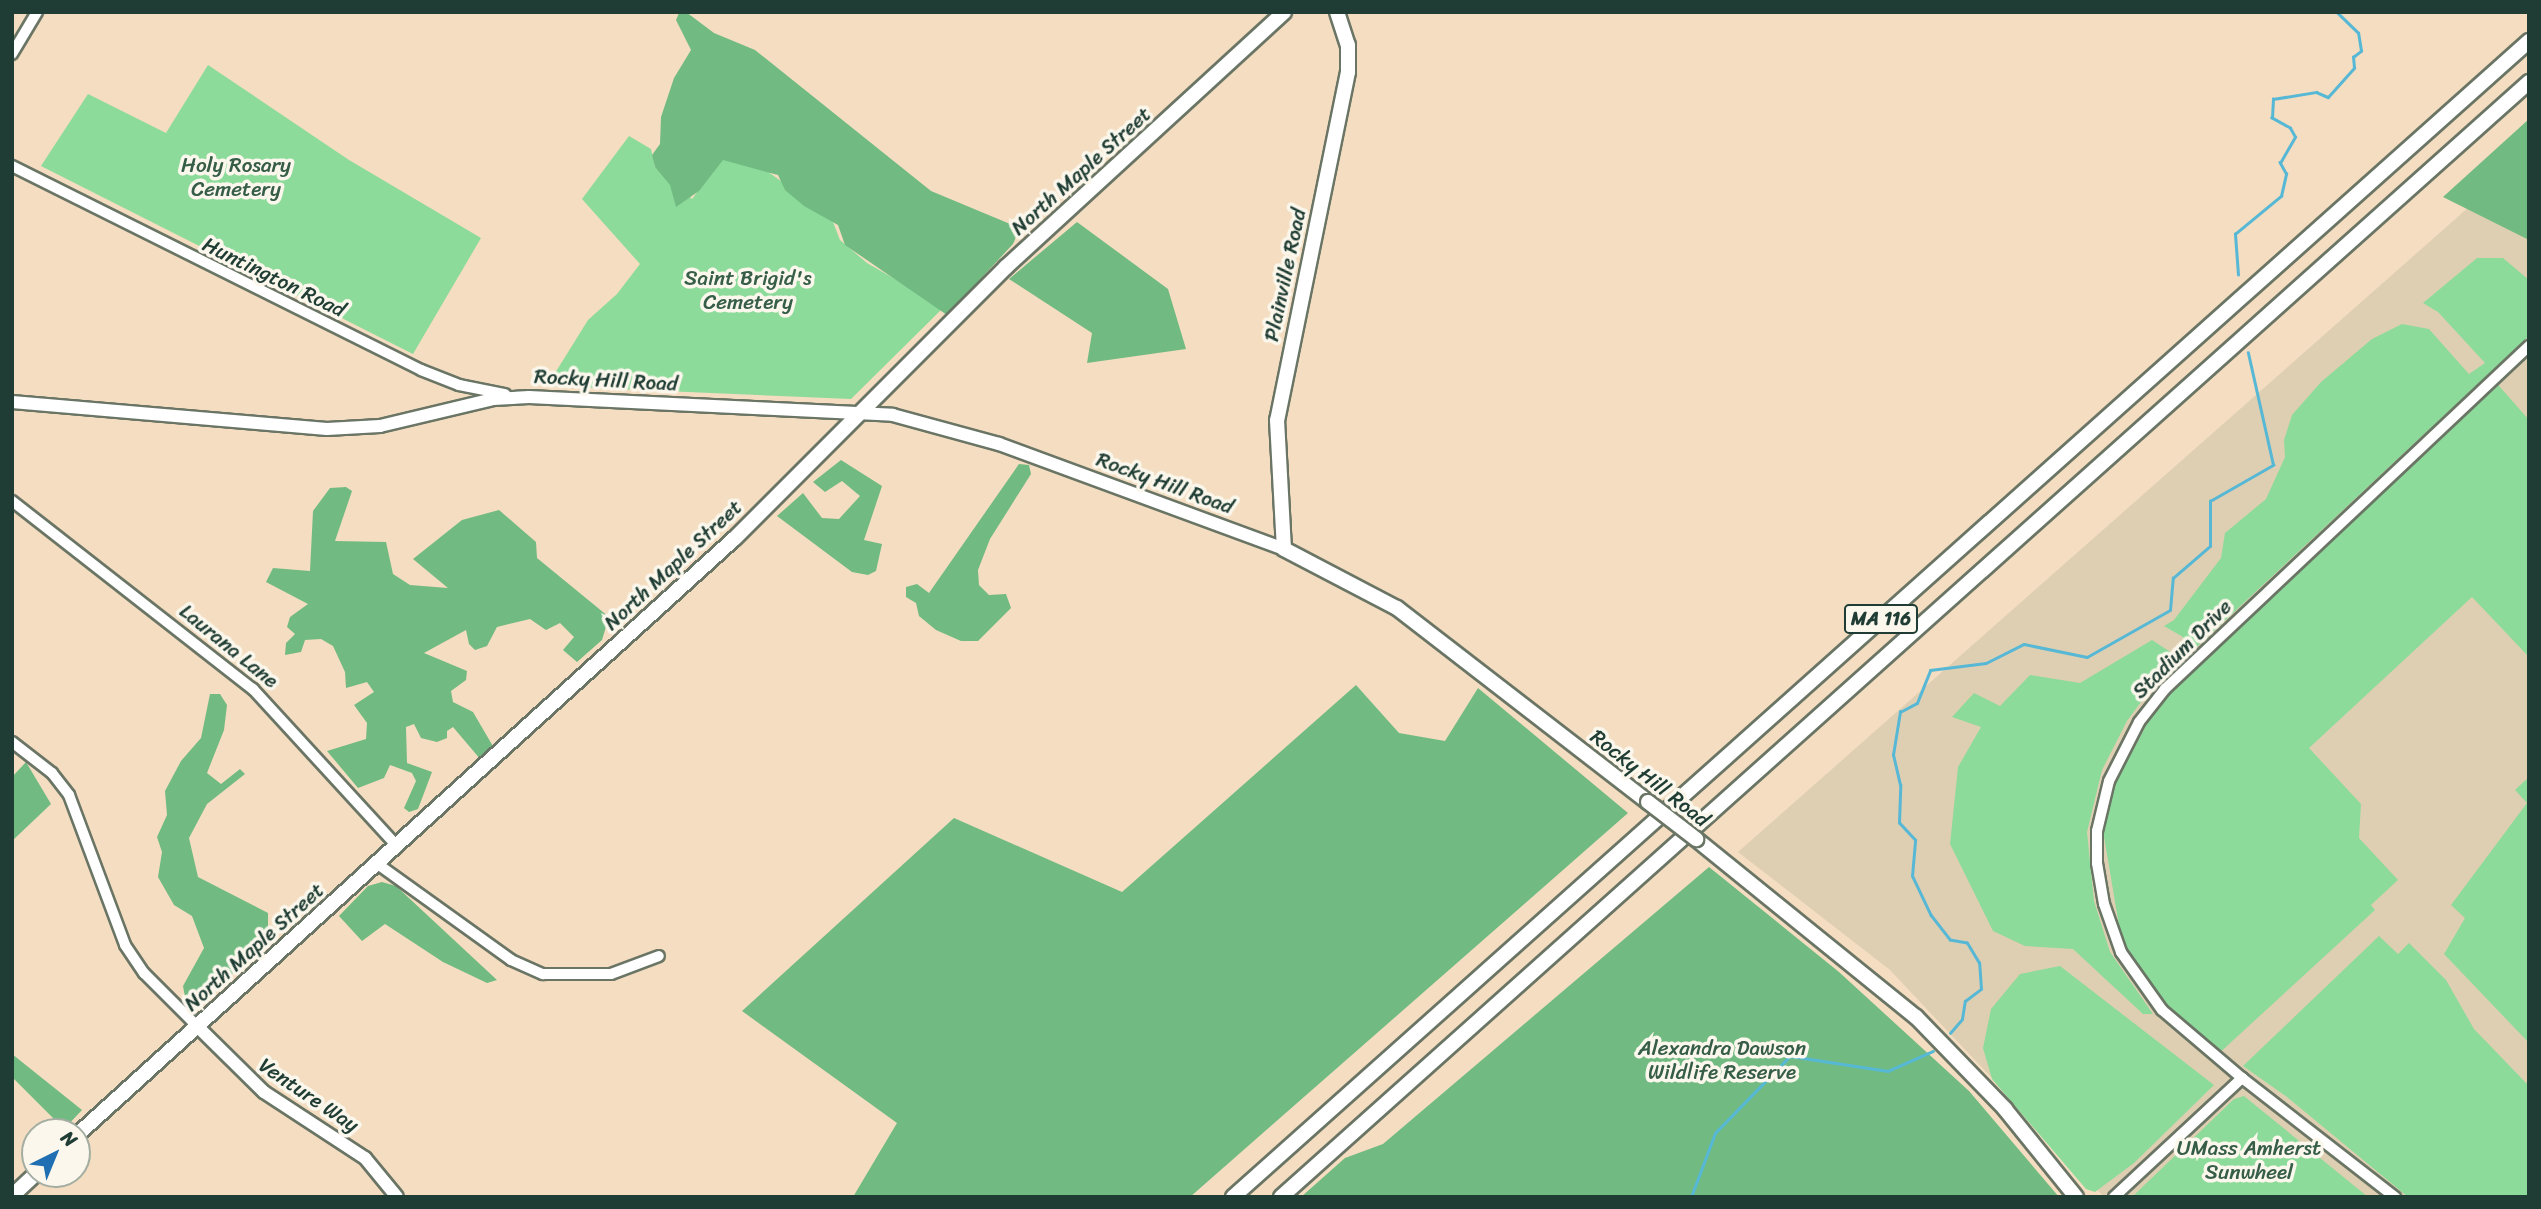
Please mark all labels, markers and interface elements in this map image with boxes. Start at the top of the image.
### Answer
street label: North Maple Street [1005,101,1157,241]
park label: Holy Rosary Cemetery [181,152,291,202]
street label: Plainville Road [1259,206,1311,344]
street label: Huntington Road [198,232,350,322]
park label: Saint Brigid's Cemetery [684,265,812,315]
street label: Rocky Hill Road [533,364,679,396]
street label: Rocky Hill Road [1093,446,1237,520]
street label: North Maple Street [598,494,748,636]
street label: Stadium Drive [2127,594,2237,704]
street label: Laurana Lane [174,598,284,694]
road number: MA 116 [1842,604,1920,634]
street label: Rocky Hill Road [1585,724,1715,832]
street label: North Maple Street [178,877,330,1017]
park label: Alexandra Dawson Wildlife Reserve [1638,1035,1806,1085]
street label: Venture Way [254,1052,364,1138]
north arrow [21,1118,91,1188]
text: N [53,1122,85,1155]
park label: UMass Amherst Sunwheel [2176,1135,2322,1185]

